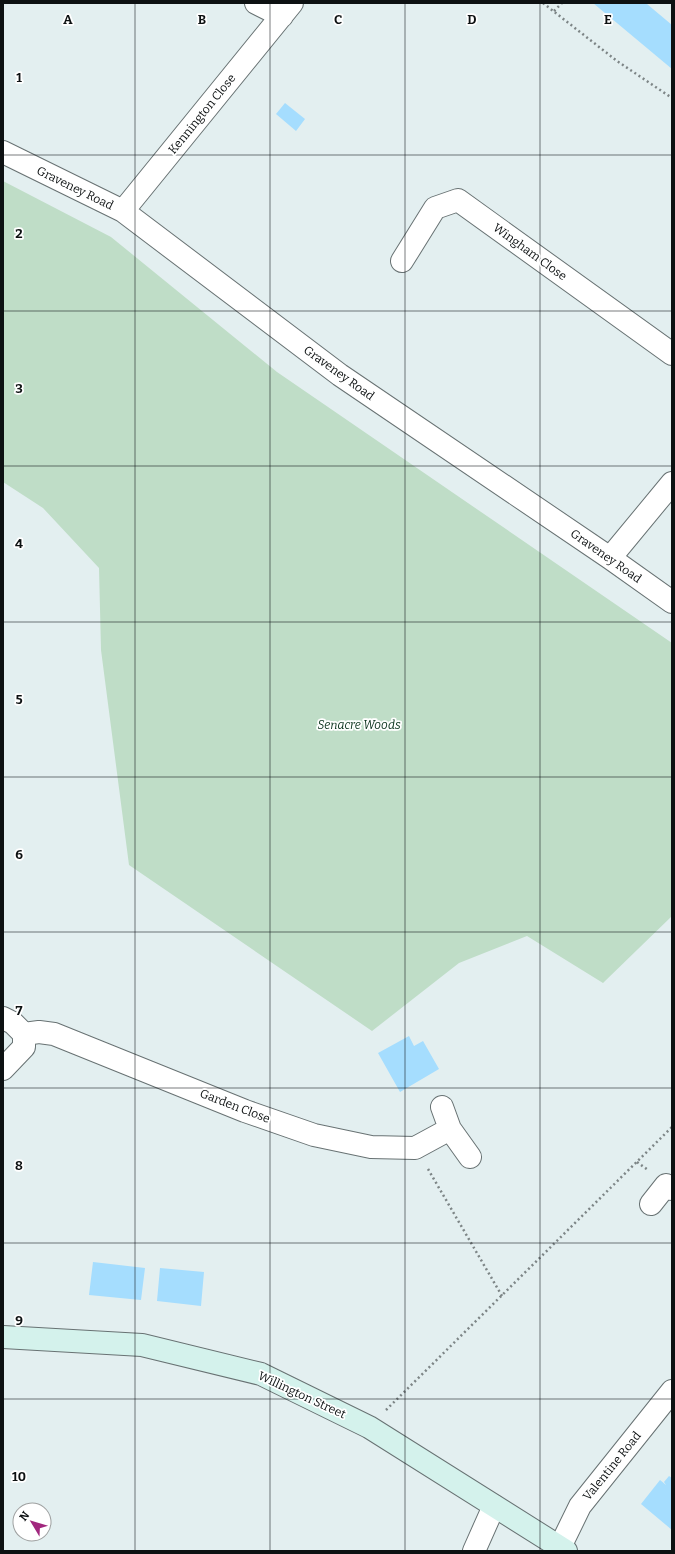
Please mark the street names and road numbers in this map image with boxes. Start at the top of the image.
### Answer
street label: Kennington Close [166,71,238,157]
street label: Graveney Road [34,163,116,213]
street label: Wingham Close [491,221,569,283]
street label: Graveney Road [301,343,377,403]
street label: Graveney Road [568,526,644,586]
street label: Garden Close [198,1086,272,1126]
street label: Willington Street [256,1369,349,1422]
street label: Valentine Road [580,1429,644,1503]

